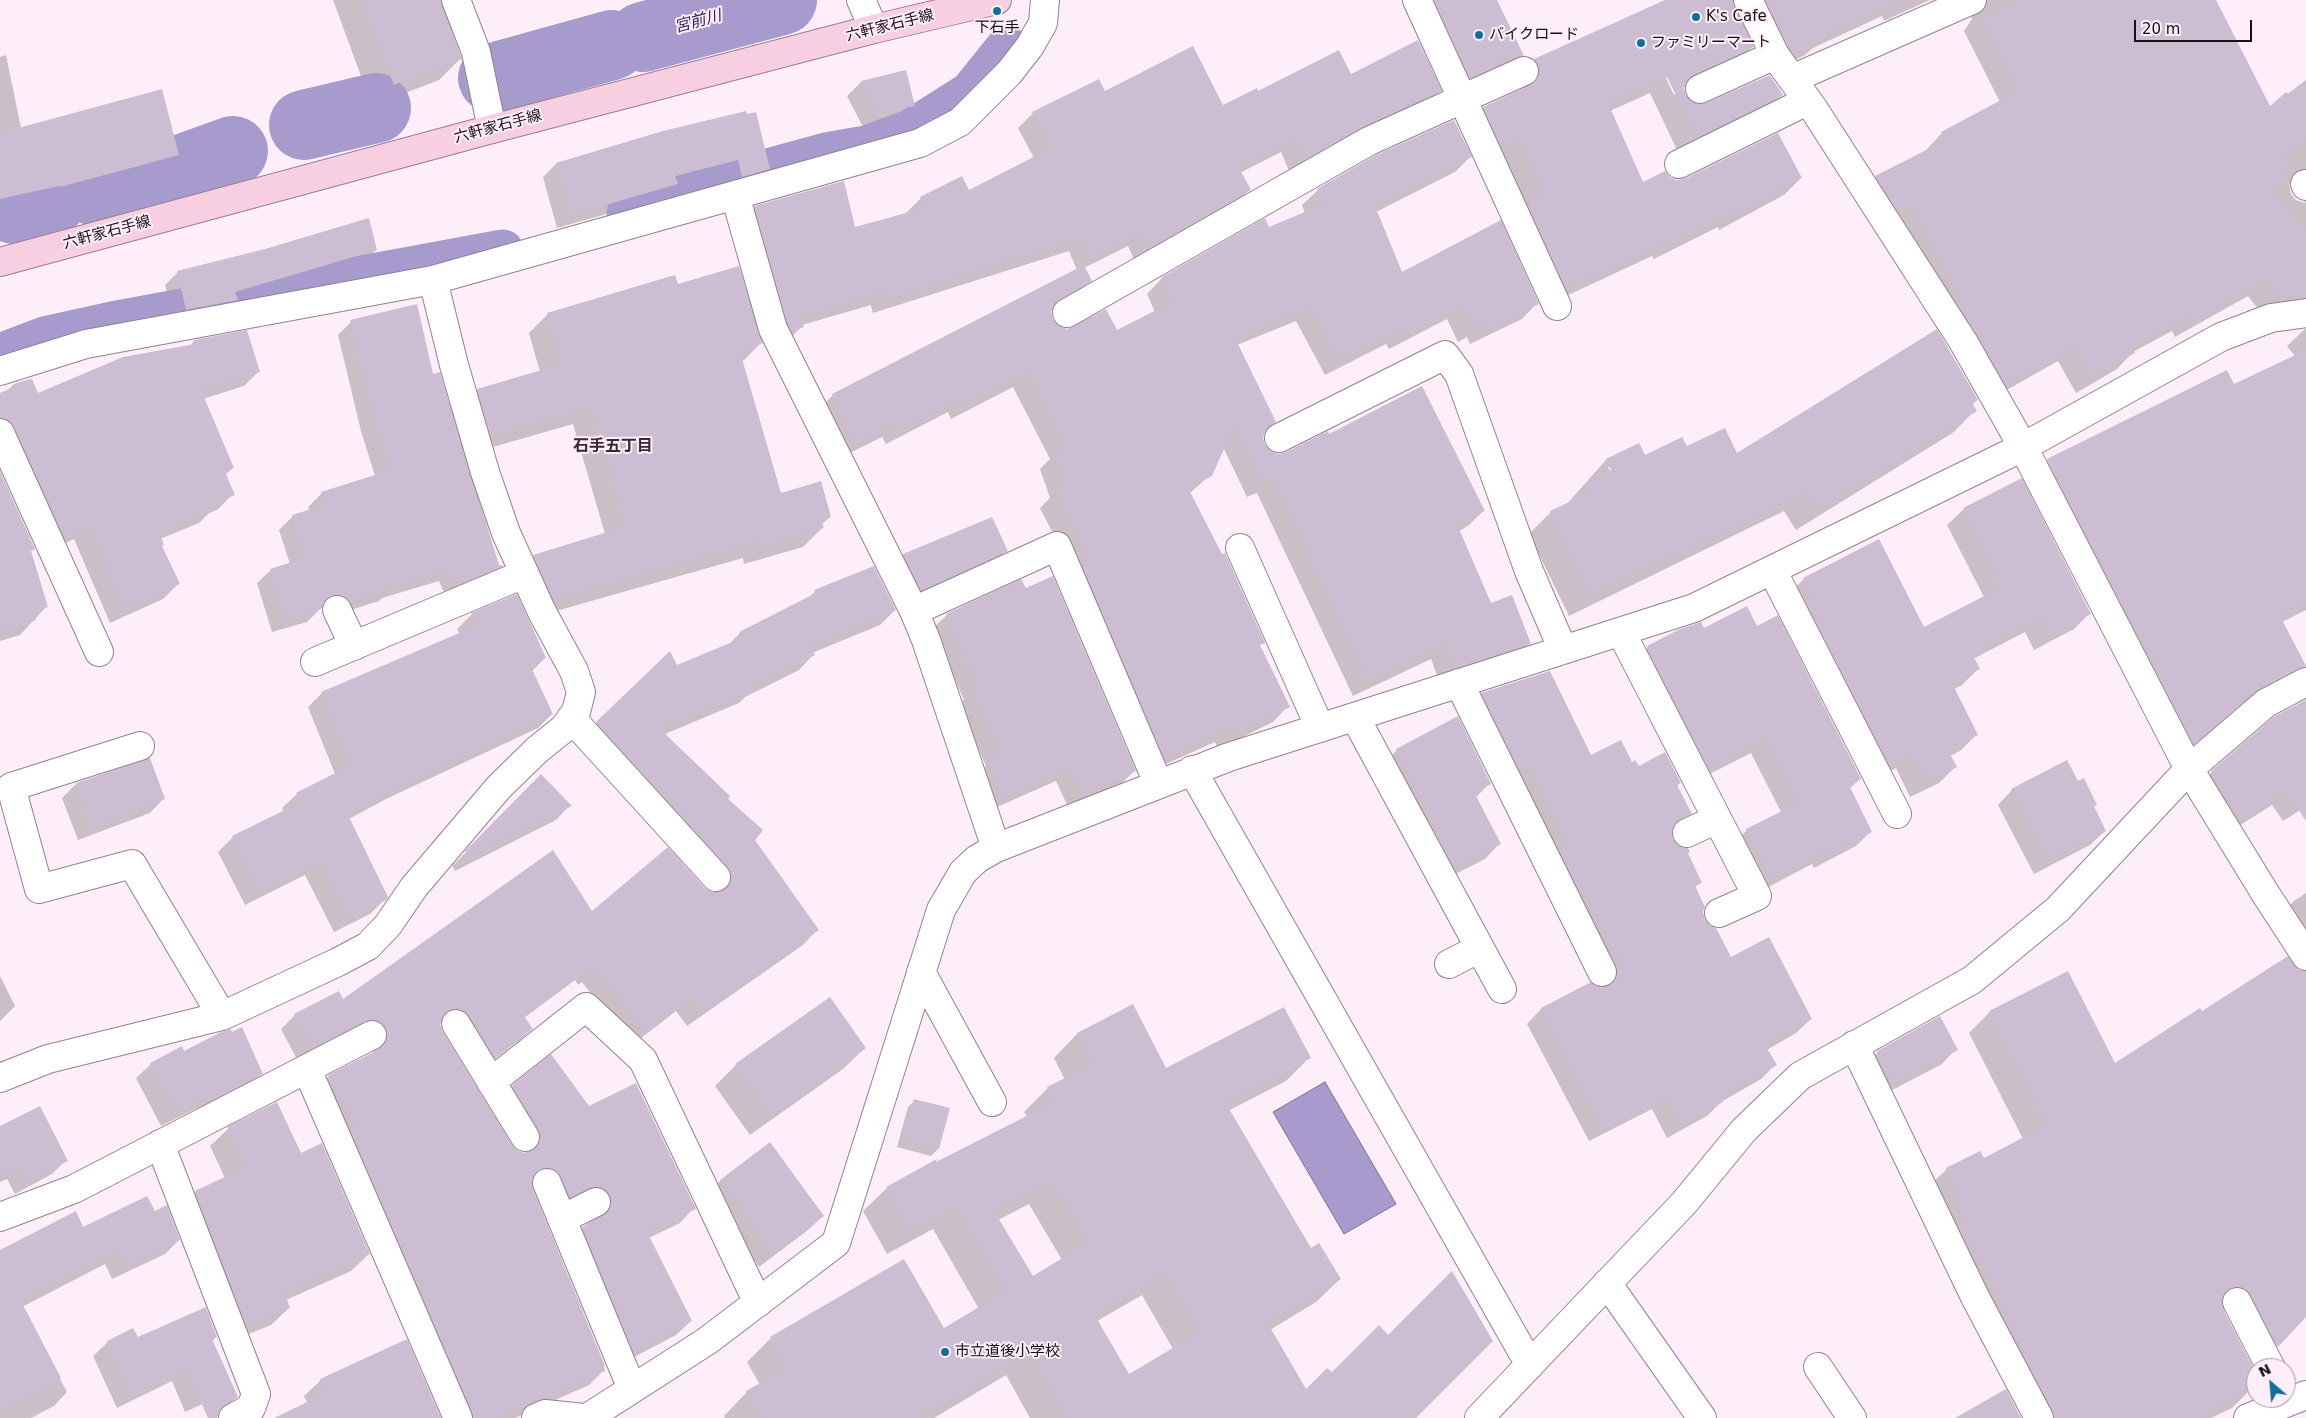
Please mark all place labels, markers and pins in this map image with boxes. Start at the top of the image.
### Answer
marker: 下石手 [991,5,1003,17]
place label: K's Cafe [1706,8,1767,26]
marker: K's Cafe [1690,11,1702,23]
place label: 下石手 [975,19,1019,37]
place label: バイクロード [1489,26,1579,44]
marker: バイクロード [1473,29,1485,41]
place label: ファミリーマート [1651,34,1771,52]
marker: ファミリーマート [1635,37,1647,49]
place label: 市立道後小学校 [955,1343,1060,1361]
marker: 市立道後小学校 [939,1346,951,1358]

